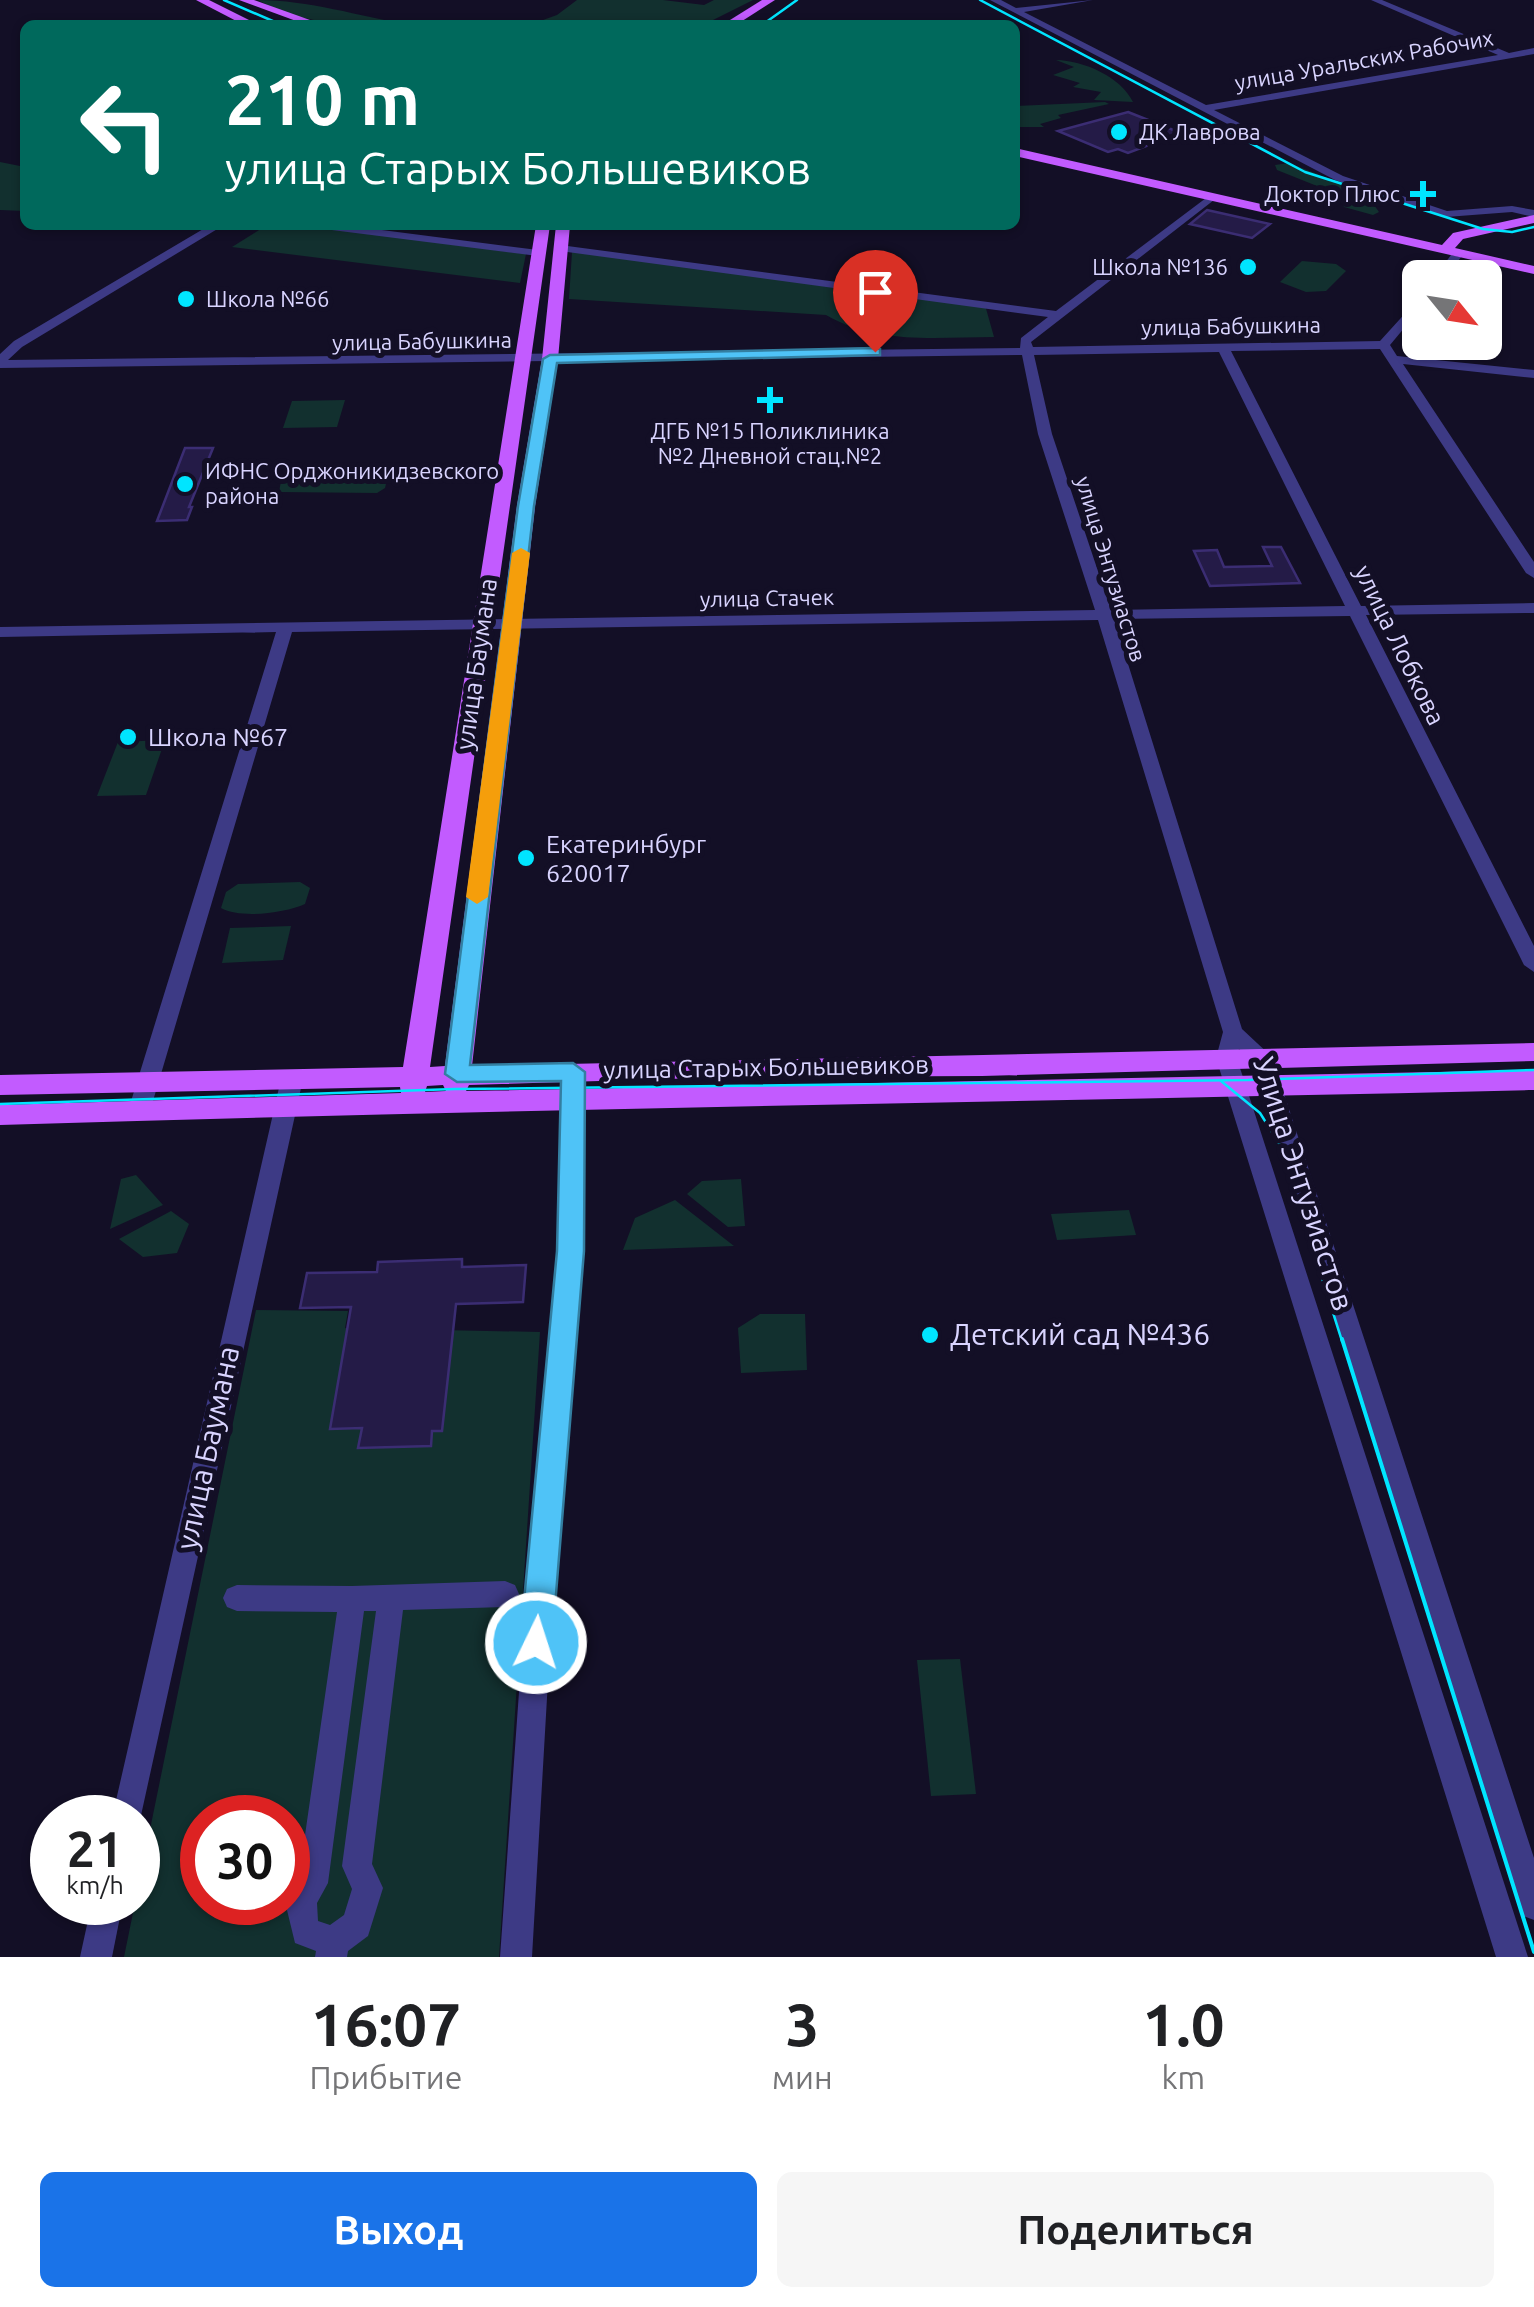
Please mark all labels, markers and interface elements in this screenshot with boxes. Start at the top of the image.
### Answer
street label: улица Уральских Рабочих [1233,24,1495,95]
icon: left [60,60,190,190]
text: 210 m [225,60,420,138]
place label: ДК Лаврова [1139,119,1261,144]
marker: ДК Лаврова [1108,121,1130,143]
text: улица Старых Большевиков [225,142,811,193]
place label: Доктор Плюс [1264,181,1400,206]
marker: Доктор Плюс [1410,181,1436,207]
pin [833,250,918,353]
place label: Школа №136 [1092,254,1228,279]
marker: Школа №136 [1237,256,1259,278]
north arrow [1402,260,1502,360]
map controls [1402,260,1502,360]
icon: arrive [848,265,903,320]
place label: Школа №66 [206,286,329,311]
marker: Школа №66 [175,288,197,310]
street label: улица Бабушкина [1141,311,1321,340]
street label: улица Бабушкина [332,326,512,355]
marker: ДГБ №15 Поликлиника №2 Дневной стац.№2 [757,387,783,413]
place label: ДГБ №15 Поликлиника №2 Дневной стац.№2 [651,418,890,468]
place label: ИФНС Орджоникидзевского района [205,458,499,508]
marker: ИФНС Орджоникидзевского района [174,473,196,495]
street label: улица Энтузиастов [1071,473,1152,665]
street label: улица Лобкова [1349,561,1451,729]
street label: улица Баумана [450,576,502,752]
street label: улица Стачек [700,584,834,611]
place label: Школа №67 [148,723,288,751]
marker: Школа №67 [117,726,139,748]
place label: Екатеринбург 620017 [546,830,706,887]
marker: Екатеринбург 620017 [515,847,537,869]
street label: улица Старых Большевиков [603,1050,929,1084]
street label: Улица Энтузиастов [1247,1053,1361,1314]
place label: Детский сад №436 [950,1317,1210,1351]
marker: Детский сад №436 [919,1324,941,1346]
street label: улица Баумана [169,1343,245,1553]
position arrow [484,1591,588,1695]
speed limit sign: 30 [180,1795,310,1925]
text: 21 [67,1820,123,1876]
text: km/h [66,1871,124,1899]
text: 16:07 [311,1990,461,2057]
text: 3 [785,1990,819,2057]
text: 1.0 [1142,1990,1225,2057]
text: Прибытие [309,2059,462,2095]
text: мин [772,2059,833,2095]
text: km [1161,2059,1205,2095]
button: Выход [40,2172,757,2287]
button: Поделиться [777,2172,1494,2287]

